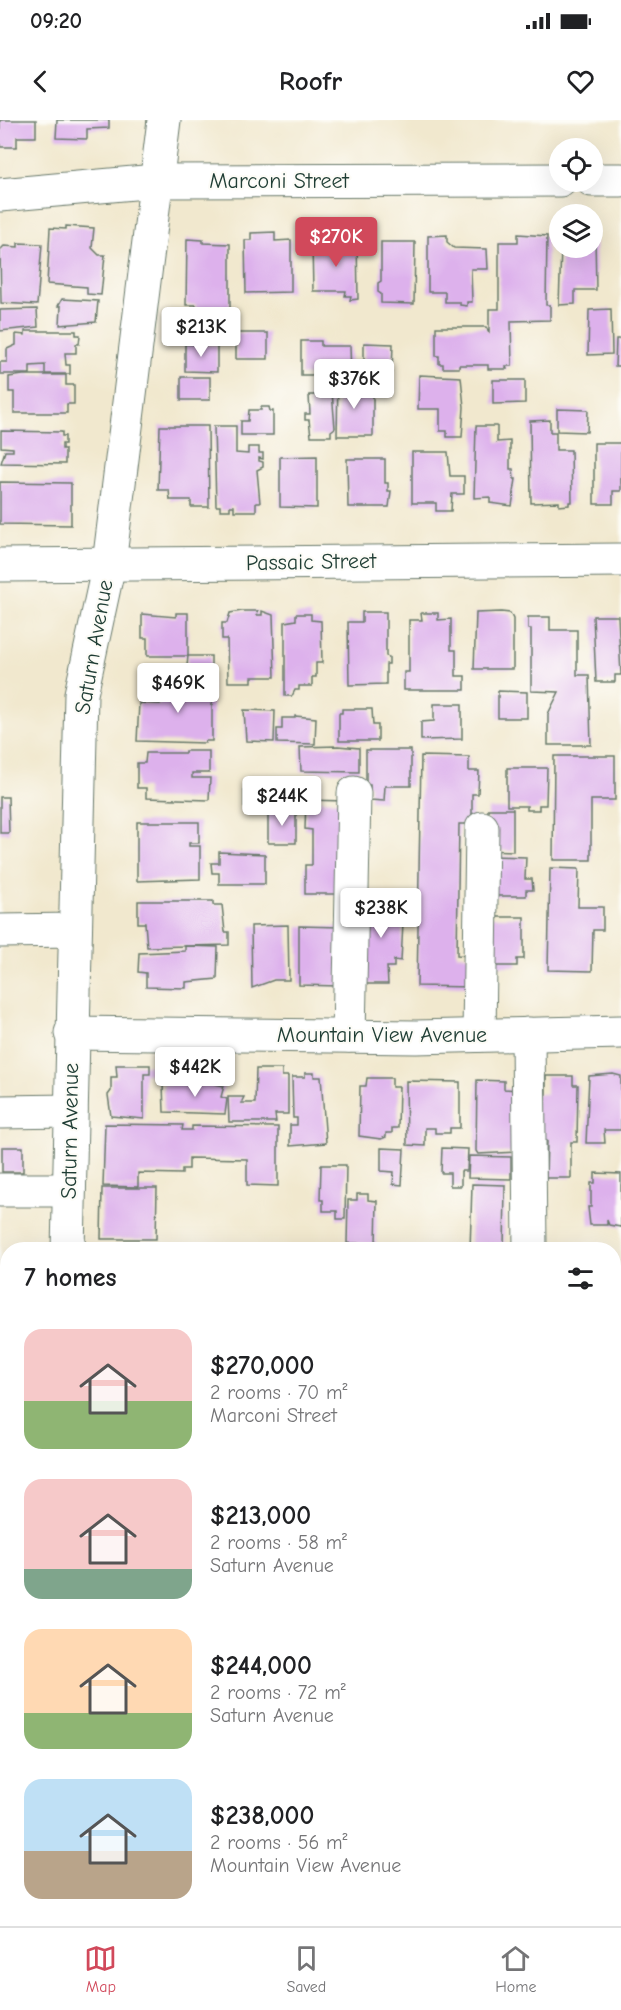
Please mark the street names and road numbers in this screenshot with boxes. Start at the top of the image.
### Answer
street label: Marconi Street [209,168,350,194]
street label: Passaic Street [246,548,377,576]
street label: Saturn Avenue [69,578,119,716]
street label: Mountain View Avenue [277,1022,487,1048]
street label: Saturn Avenue [56,1063,84,1199]

